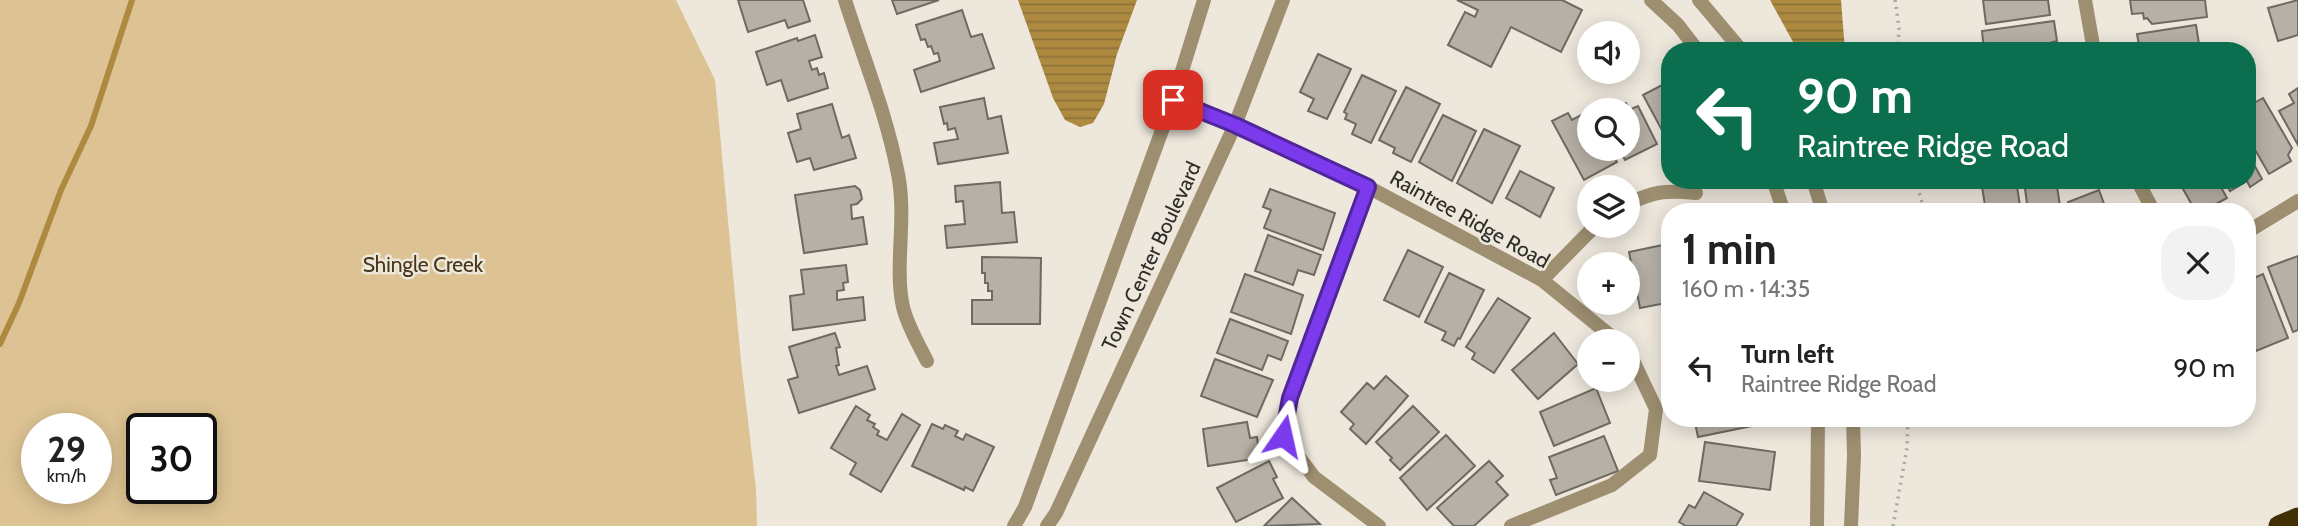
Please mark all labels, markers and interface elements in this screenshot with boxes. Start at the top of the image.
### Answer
map controls [1577,21,1640,392]
button: sound [1577,21,1640,84]
text: 90 m [1797,66,1913,125]
pin [1143,70,1203,130]
icon: left [1682,70,1773,161]
icon: arrive [1154,81,1192,119]
button: search [1577,98,1640,161]
text: Raintree Ridge Road [1797,126,2069,165]
street label: Town Center Boulevard [1096,158,1206,354]
street label: Raintree Ridge Road [1386,165,1554,273]
button: layers [1577,175,1640,238]
text: 1 min [1682,223,1777,275]
button: close [2161,226,2235,300]
park label: Shingle Creek [363,252,484,277]
button: + [1577,252,1640,315]
text: 160 m · 14:35 [1682,275,1810,303]
button: − [1577,329,1640,392]
text: Turn left [1741,338,1834,370]
icon: left [1682,349,1720,387]
text: 90 m [2173,352,2235,384]
text: Raintree Ridge Road [1741,370,1936,398]
position arrow [1246,399,1320,473]
speed limit sign: 30 [126,413,217,504]
text: 29 [47,428,86,471]
text: km/h [47,465,86,487]

